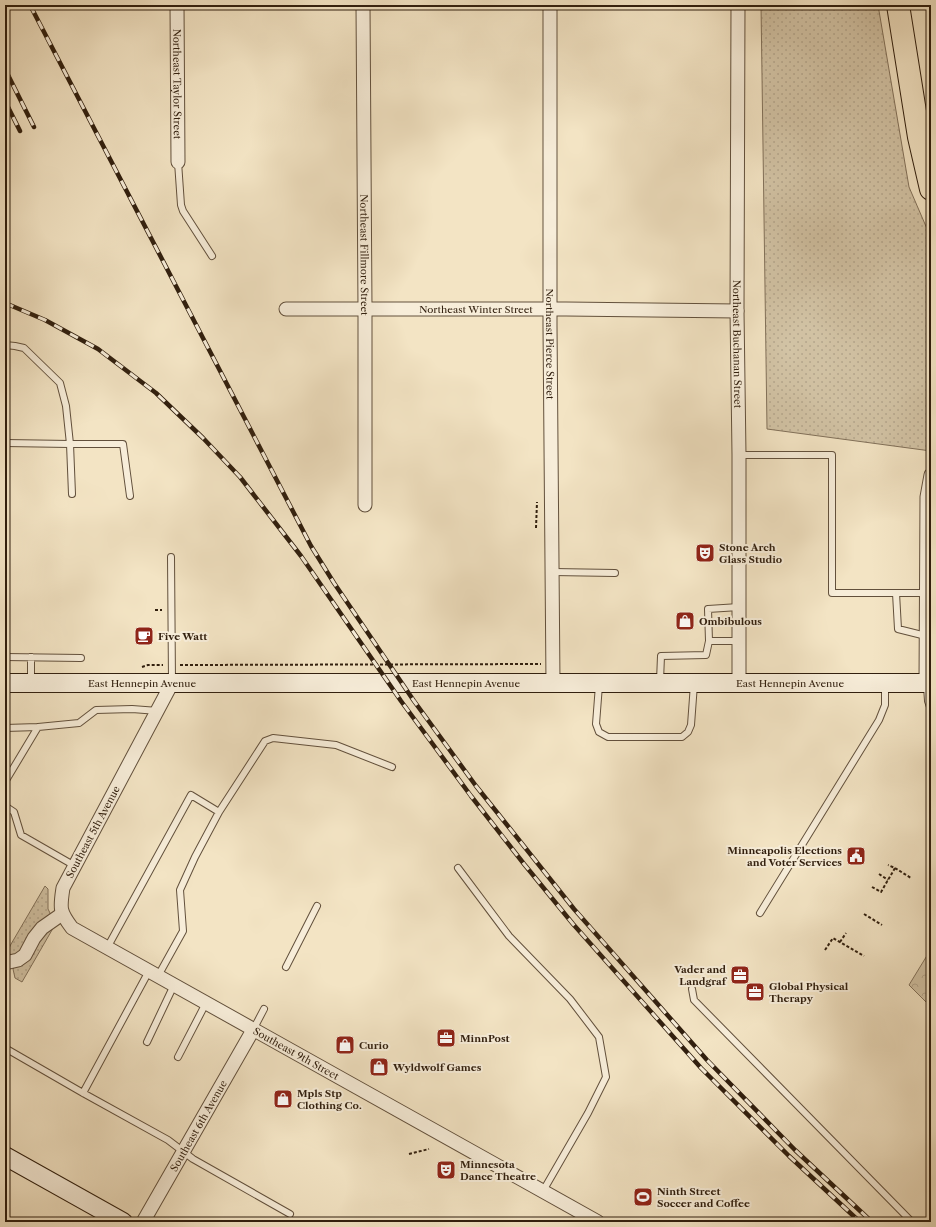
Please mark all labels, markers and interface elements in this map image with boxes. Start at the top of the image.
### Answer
street label: Northeast Taylor Street [171,29,184,140]
street label: Northeast Fillmore Street [358,194,372,316]
street label: Northeast Buchanan Street [730,280,745,409]
street label: Northeast Pierce Street [544,289,557,400]
street label: Northeast Winter Street [419,303,533,316]
place label: Stone Arch Glass Studio [719,541,782,566]
theatre icon: Stone Arch Glass Studio [694,542,716,564]
shop icon: Ombibulous [674,610,696,632]
place label: Ombibulous [699,615,762,628]
cafe icon: Five Watt [133,625,155,647]
place label: Five Watt [158,630,207,643]
street label: East Hennepin Avenue [88,677,196,690]
street label: East Hennepin Avenue [412,677,520,690]
street label: East Hennepin Avenue [736,677,844,690]
street label: Southeast 5th Avenue [63,783,123,880]
place label: Minneapolis Elections and Voter Services [727,844,842,869]
public building icon: Minneapolis Elections and Voter Services [845,845,867,867]
place label: Vader and Landgraf [673,963,728,988]
office icon: Vader and Landgraf [729,964,751,986]
place label: Global Physical Therapy [769,980,849,1005]
office icon: Global Physical Therapy [744,981,766,1003]
street label: Southeast 9th Street [251,1024,342,1083]
office icon: MinnPost [435,1027,457,1049]
place label: MinnPost [460,1032,509,1045]
shop icon: Curio [334,1034,356,1056]
place label: Curio [359,1039,388,1052]
shop icon: Wyldwolf Games [368,1056,390,1078]
place label: Wyldwolf Games [392,1061,482,1074]
street label: Southeast 6th Avenue [167,1077,230,1174]
place label: Mpls Stp Clothing Co. [297,1087,362,1112]
shop icon: Mpls Stp Clothing Co. [272,1088,294,1110]
place label: Minnesota Dance Theatre [460,1158,536,1183]
theatre icon: Minnesota Dance Theatre [435,1159,457,1181]
place label: Ninth Street Soccer and Coffee [657,1185,750,1210]
sports icon: Ninth Street Soccer and Coffee [632,1186,654,1208]

